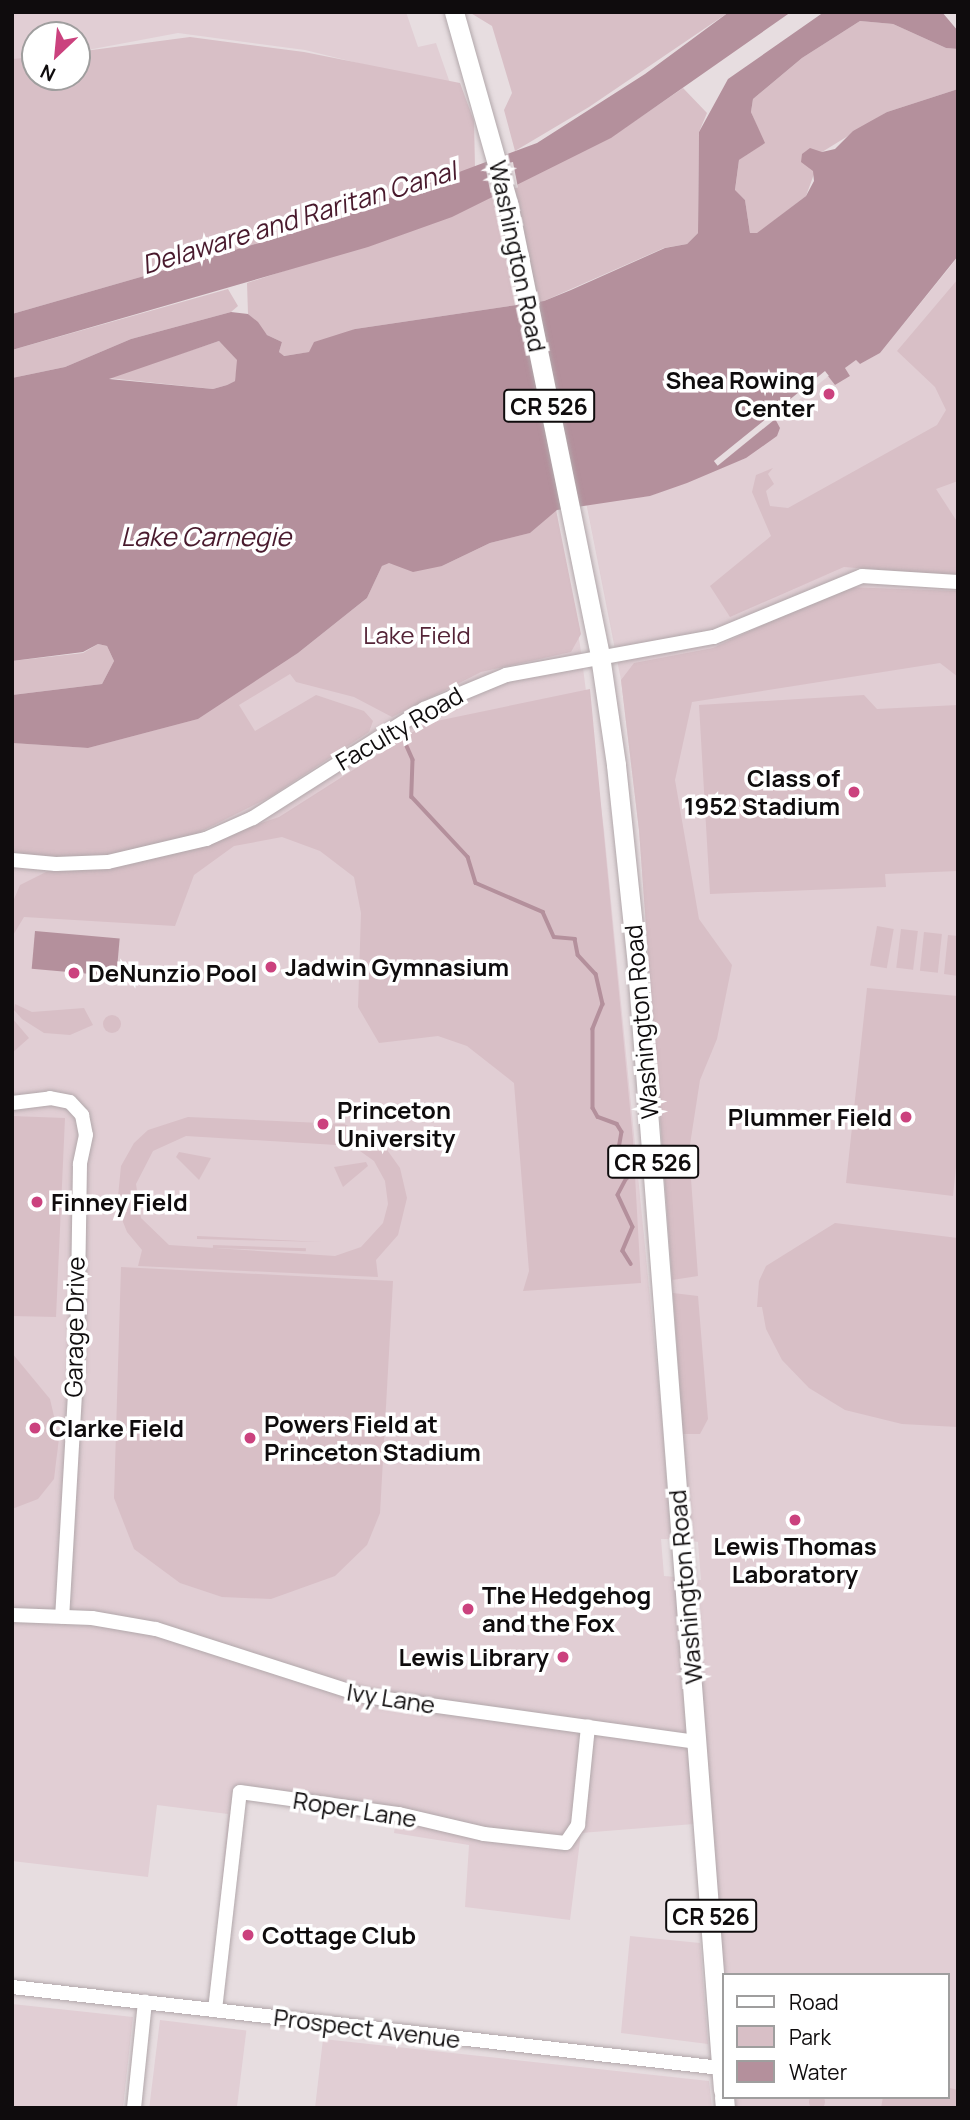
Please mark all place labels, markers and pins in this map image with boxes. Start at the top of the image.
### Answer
place label: Shea Rowing Center [665,366,815,422]
marker: Shea Rowing Center [821,386,837,402]
place label: Class of 1952 Stadium [684,764,840,820]
marker: Class of 1952 Stadium [846,784,862,800]
place label: Jadwin Gymnasium [285,953,509,981]
place label: DeNunzio Pool [88,959,257,987]
marker: Jadwin Gymnasium [263,959,279,975]
marker: DeNunzio Pool [66,965,82,981]
place label: Princeton University [337,1096,456,1152]
place label: Plummer Field [728,1103,892,1131]
marker: Plummer Field [898,1109,914,1125]
marker: Princeton University [315,1116,331,1132]
place label: Finney Field [51,1188,188,1216]
marker: Finney Field [29,1194,45,1210]
place label: Powers Field at Princeton Stadium [264,1410,481,1466]
place label: Clarke Field [49,1414,184,1442]
marker: Clarke Field [27,1420,43,1436]
marker: Powers Field at Princeton Stadium [242,1430,258,1446]
marker: Lewis Thomas Laboratory [787,1512,803,1528]
place label: Lewis Thomas Laboratory [713,1532,877,1588]
place label: The Hedgehog and the Fox [482,1581,651,1637]
marker: The Hedgehog and the Fox [460,1601,476,1617]
place label: Lewis Library [398,1643,549,1671]
marker: Lewis Library [555,1649,571,1665]
place label: Cottage Club [262,1921,416,1949]
marker: Cottage Club [240,1927,256,1943]

